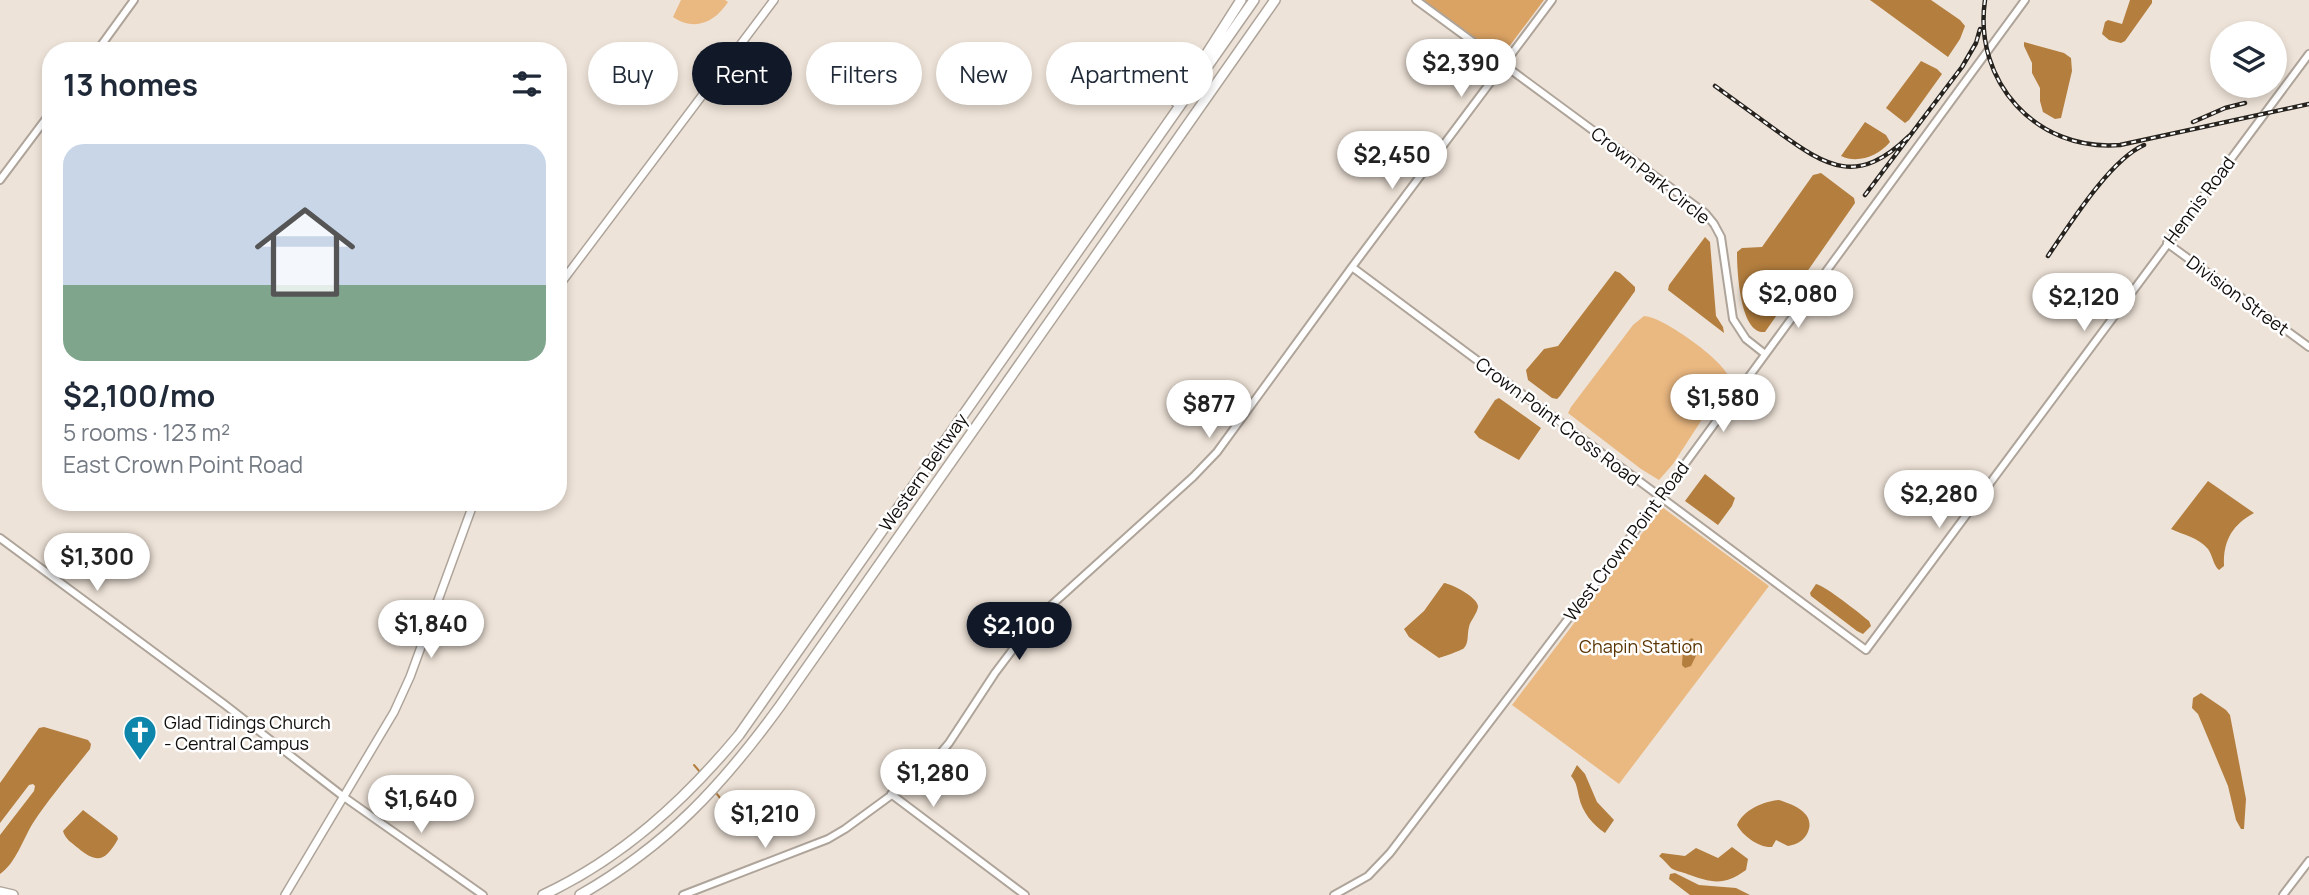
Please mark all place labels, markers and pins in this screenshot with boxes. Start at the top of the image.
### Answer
pin: $2,390 [1404,40,1518,99]
pin: $2,450 [1335,132,1449,191]
pin: $2,080 [1741,270,1855,330]
pin: $2,120 [2027,274,2141,333]
pin: $1,580 [1666,374,1780,434]
pin: $877 [1168,380,1250,440]
pin: $2,280 [1882,470,1996,530]
pin: $1,300 [40,534,154,593]
pin: $1,840 [374,600,488,660]
pin: $2,100 [962,602,1076,662]
place label: Glad Tidings Church - Central Campus [164,710,331,755]
church icon: Glad Tidings Church - Central Campus [121,713,159,762]
pin: $1,280 [876,750,990,809]
pin: $1,640 [364,776,478,835]
pin: $1,210 [708,790,822,850]

